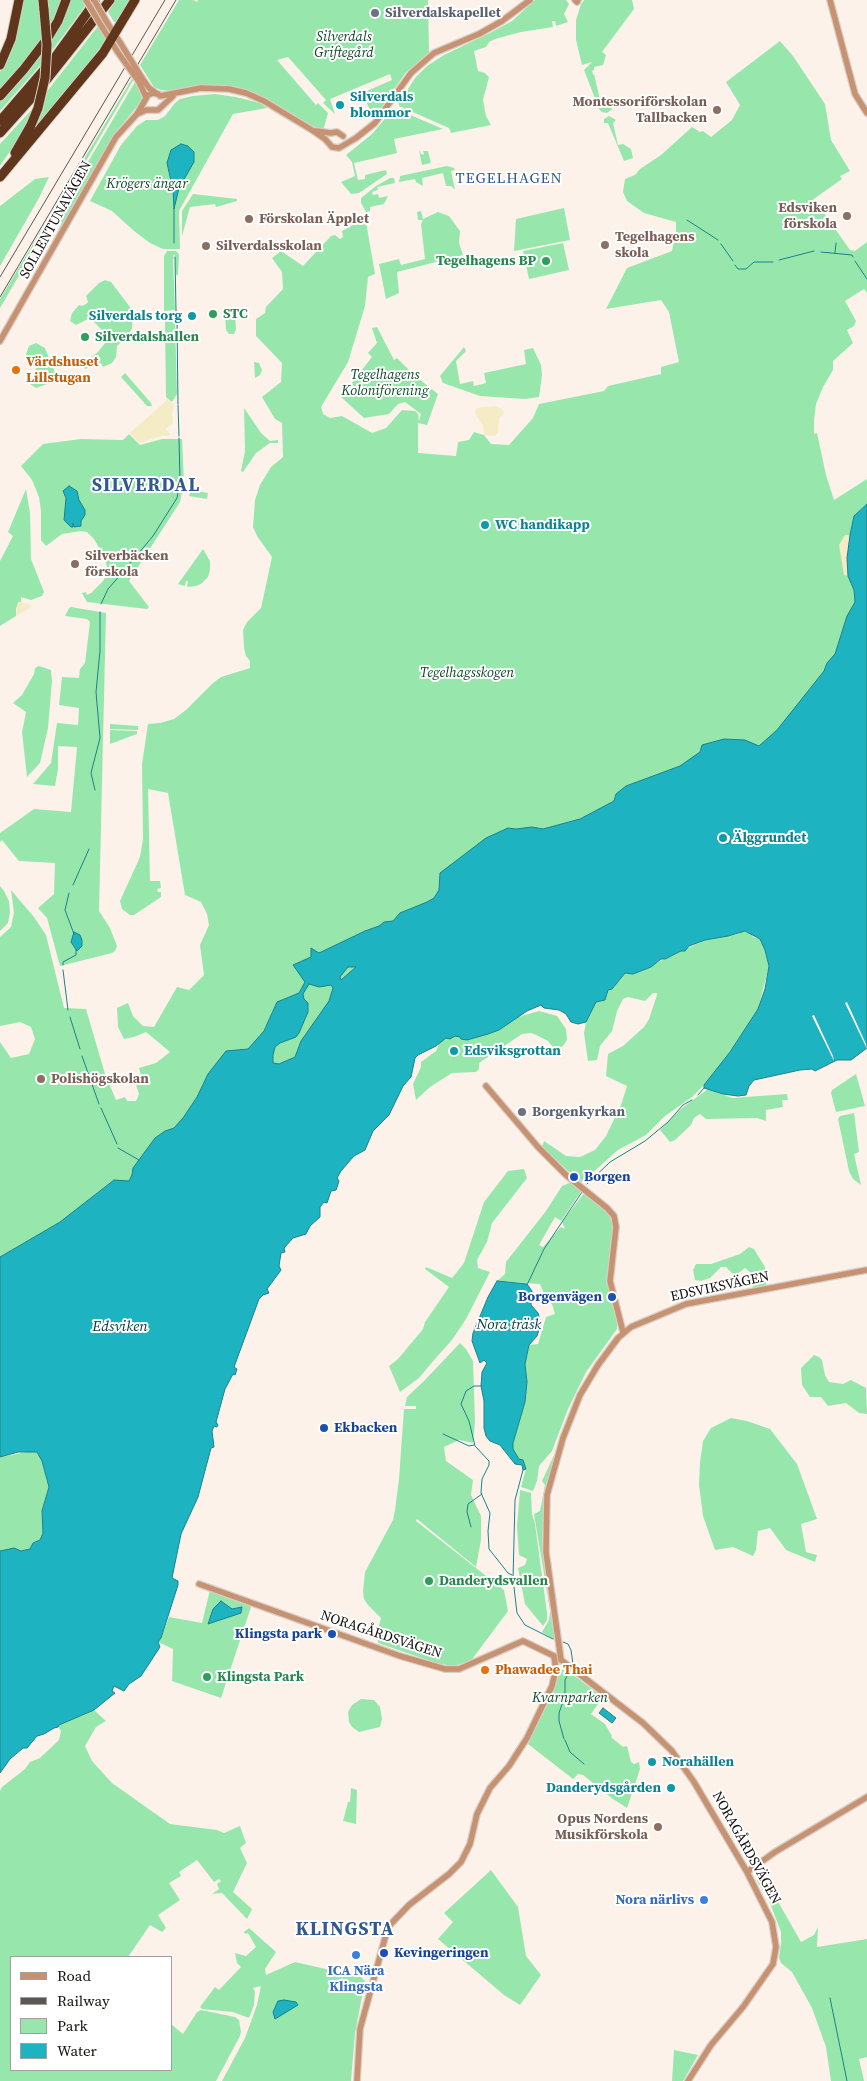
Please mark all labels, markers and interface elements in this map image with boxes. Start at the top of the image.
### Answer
place label: Silverdalskapellet [385,5,501,21]
marker: Silverdalskapellet [369,7,381,19]
park label: Silverdals Griftegård [314,29,374,62]
place label: Silverdals blommor [350,89,413,121]
place label: Montessoriförskolan Tallbacken [572,94,707,126]
marker: Silverdals blommor [334,99,346,111]
marker: Montessoriförskolan Tallbacken [711,104,723,116]
street label: SOLLENTUNAVÄGEN [17,158,95,282]
district label: TEGELHAGEN [454,170,564,188]
park label: Krögers ängar [106,176,188,192]
place label: Edsviken förskola [778,200,837,232]
marker: Edsviken förskola [841,210,853,222]
place label: Förskolan Äpplet [259,211,369,227]
marker: Förskolan Äpplet [243,213,255,225]
place label: Tegelhagens skola [615,229,695,262]
place label: Silverdalsskolan [216,238,322,254]
marker: Tegelhagens skola [599,239,611,251]
marker: Silverdalsskolan [200,240,212,252]
place label: Tegelhagens BP [436,253,536,269]
marker: Tegelhagens BP [540,255,552,267]
place label: STC [223,306,248,322]
place label: Silverdals torg [89,308,182,324]
marker: STC [207,308,219,320]
marker: Silverdals torg [186,310,198,322]
place label: Silverdalshallen [95,329,199,345]
marker: Silverdalshallen [79,331,91,343]
place label: Värdshuset Lillstugan [26,354,98,387]
marker: Värdshuset Lillstugan [10,364,22,376]
park label: Tegelhagens Koloniförening [341,367,429,400]
district label: SILVERDAL [91,475,201,497]
place label: WC handikapp [495,517,590,533]
marker: WC handikapp [479,519,491,531]
place label: Silverbäcken förskola [85,548,169,580]
marker: Silverbäcken förskola [69,558,81,570]
park label: Tegelhagsskogen [420,665,514,681]
place label: Älggrundet [733,830,806,846]
marker: Älggrundet [717,832,729,844]
place label: Edsviksgrottan [464,1043,561,1059]
marker: Edsviksgrottan [448,1045,460,1057]
place label: Polishögskolan [51,1071,149,1087]
marker: Polishögskolan [35,1073,47,1085]
place label: Borgenkyrkan [532,1104,625,1120]
marker: Borgenkyrkan [516,1106,528,1118]
place label: Borgen [584,1169,631,1185]
marker: Borgen [568,1171,580,1183]
street label: EDSVIKSVÄGEN [669,1268,771,1306]
place label: Borgenvägen [518,1289,602,1305]
marker: Borgenvägen [606,1291,618,1303]
water label: Nora träsk [477,1316,541,1334]
water label: Edsviken [92,1318,148,1336]
place label: Ekbacken [334,1420,397,1436]
marker: Ekbacken [318,1422,330,1434]
place label: Danderydsvallen [439,1573,548,1589]
marker: Danderydsvallen [423,1575,435,1587]
street label: NORAGÅRDSVÄGEN [318,1607,444,1663]
place label: Klingsta park [235,1626,322,1642]
marker: Klingsta park [326,1628,338,1640]
place label: Phawadee Thai [495,1662,592,1678]
marker: Phawadee Thai [479,1664,491,1676]
place label: Klingsta Park [217,1669,304,1685]
marker: Klingsta Park [201,1671,213,1683]
park label: Kvarnparken [532,1690,608,1706]
place label: Norahällen [662,1754,734,1770]
marker: Norahällen [646,1756,658,1768]
place label: Danderydsgården [546,1780,661,1796]
marker: Danderydsgården [665,1782,677,1794]
street label: NORAGÅRDSVÄGEN [708,1789,784,1907]
place label: Opus Nordens Musikförskola [555,1811,648,1844]
marker: Opus Nordens Musikförskola [652,1821,664,1833]
place label: Nora närlivs [615,1892,694,1908]
marker: Nora närlivs [698,1894,710,1906]
district label: KLINGSTA [294,1919,396,1941]
place label: Kevingeringen [394,1945,489,1961]
marker: Kevingeringen [378,1947,390,1959]
marker: ICA Nära Klingsta [350,1949,362,1961]
legend [10,1956,172,2071]
place label: ICA Nära Klingsta [328,1963,384,1995]
text: Road [57,1965,91,1986]
text: Railway [57,1990,110,2011]
text: Park [57,2015,88,2036]
text: Water [57,2040,97,2061]

